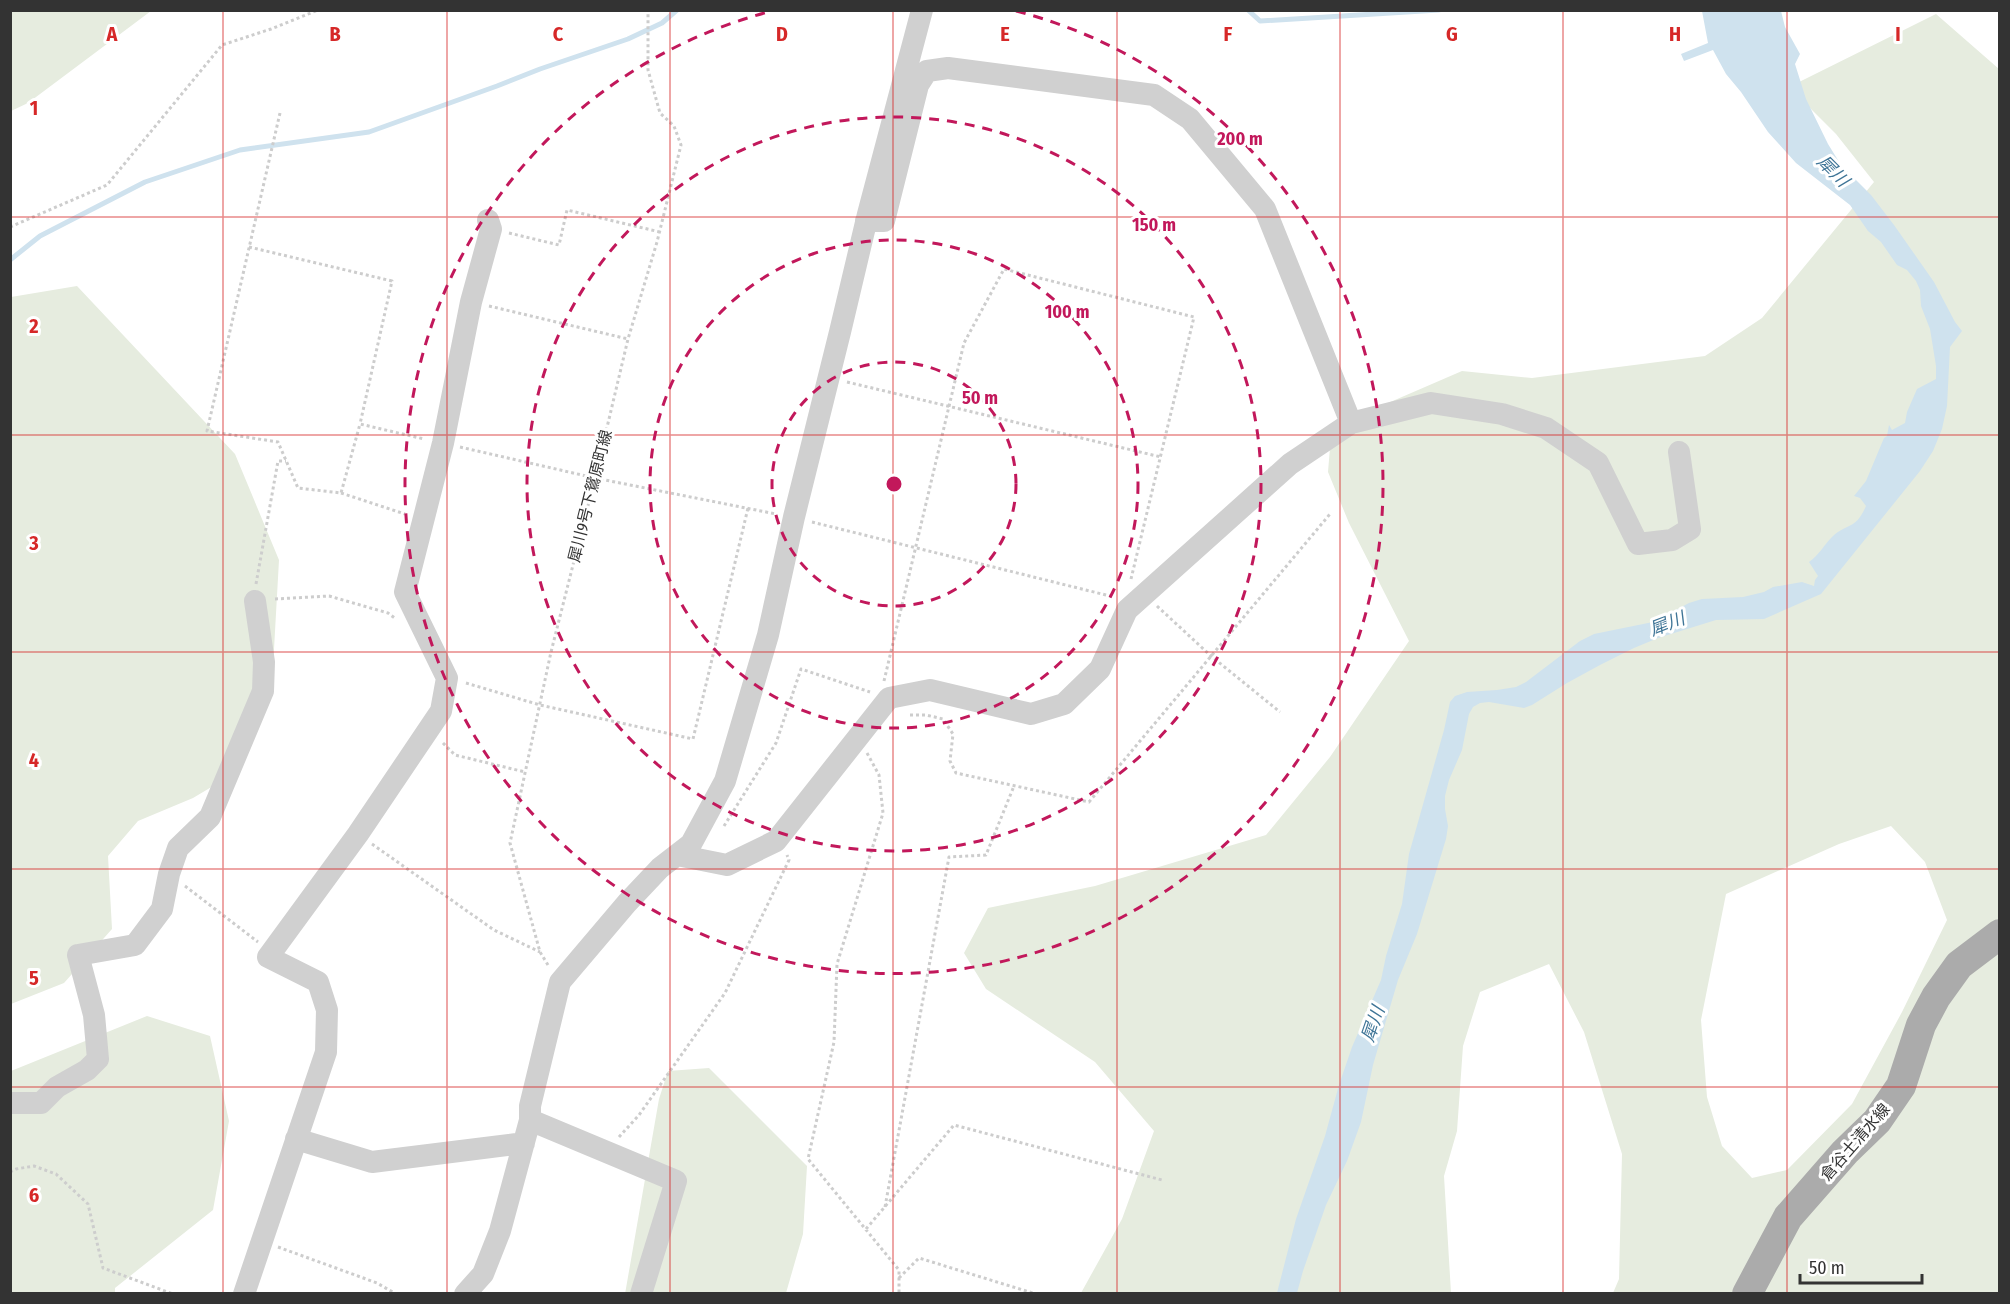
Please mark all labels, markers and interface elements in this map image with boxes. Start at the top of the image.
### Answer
text: A [106,22,119,46]
text: B [329,22,341,46]
text: C [553,22,564,46]
text: D [776,22,788,46]
text: E [1000,22,1010,46]
text: F [1224,22,1233,46]
text: G [1446,22,1458,46]
text: H [1669,22,1681,46]
text: I [1895,22,1901,46]
text: 1 [30,96,38,120]
text: 200 m [1216,128,1263,150]
water label: 犀川 [1812,150,1855,193]
text: 150 m [1132,214,1176,236]
text: 100 m [1045,301,1089,323]
text: 2 [28,314,39,338]
text: 50 m [962,387,998,409]
street label: 犀川9号下鴛原町線 [564,428,616,564]
centre of rings [884,474,904,494]
text: 3 [28,531,39,555]
water label: 犀川 [1646,607,1690,641]
text: 4 [29,748,39,772]
text: 5 [29,966,39,990]
water label: 犀川 [1357,1002,1390,1045]
street label: 倉谷土清水線 [1816,1100,1894,1184]
text: 6 [29,1183,39,1207]
scale bar [1800,1247,1922,1285]
text: 50 m [1809,1257,1845,1279]

